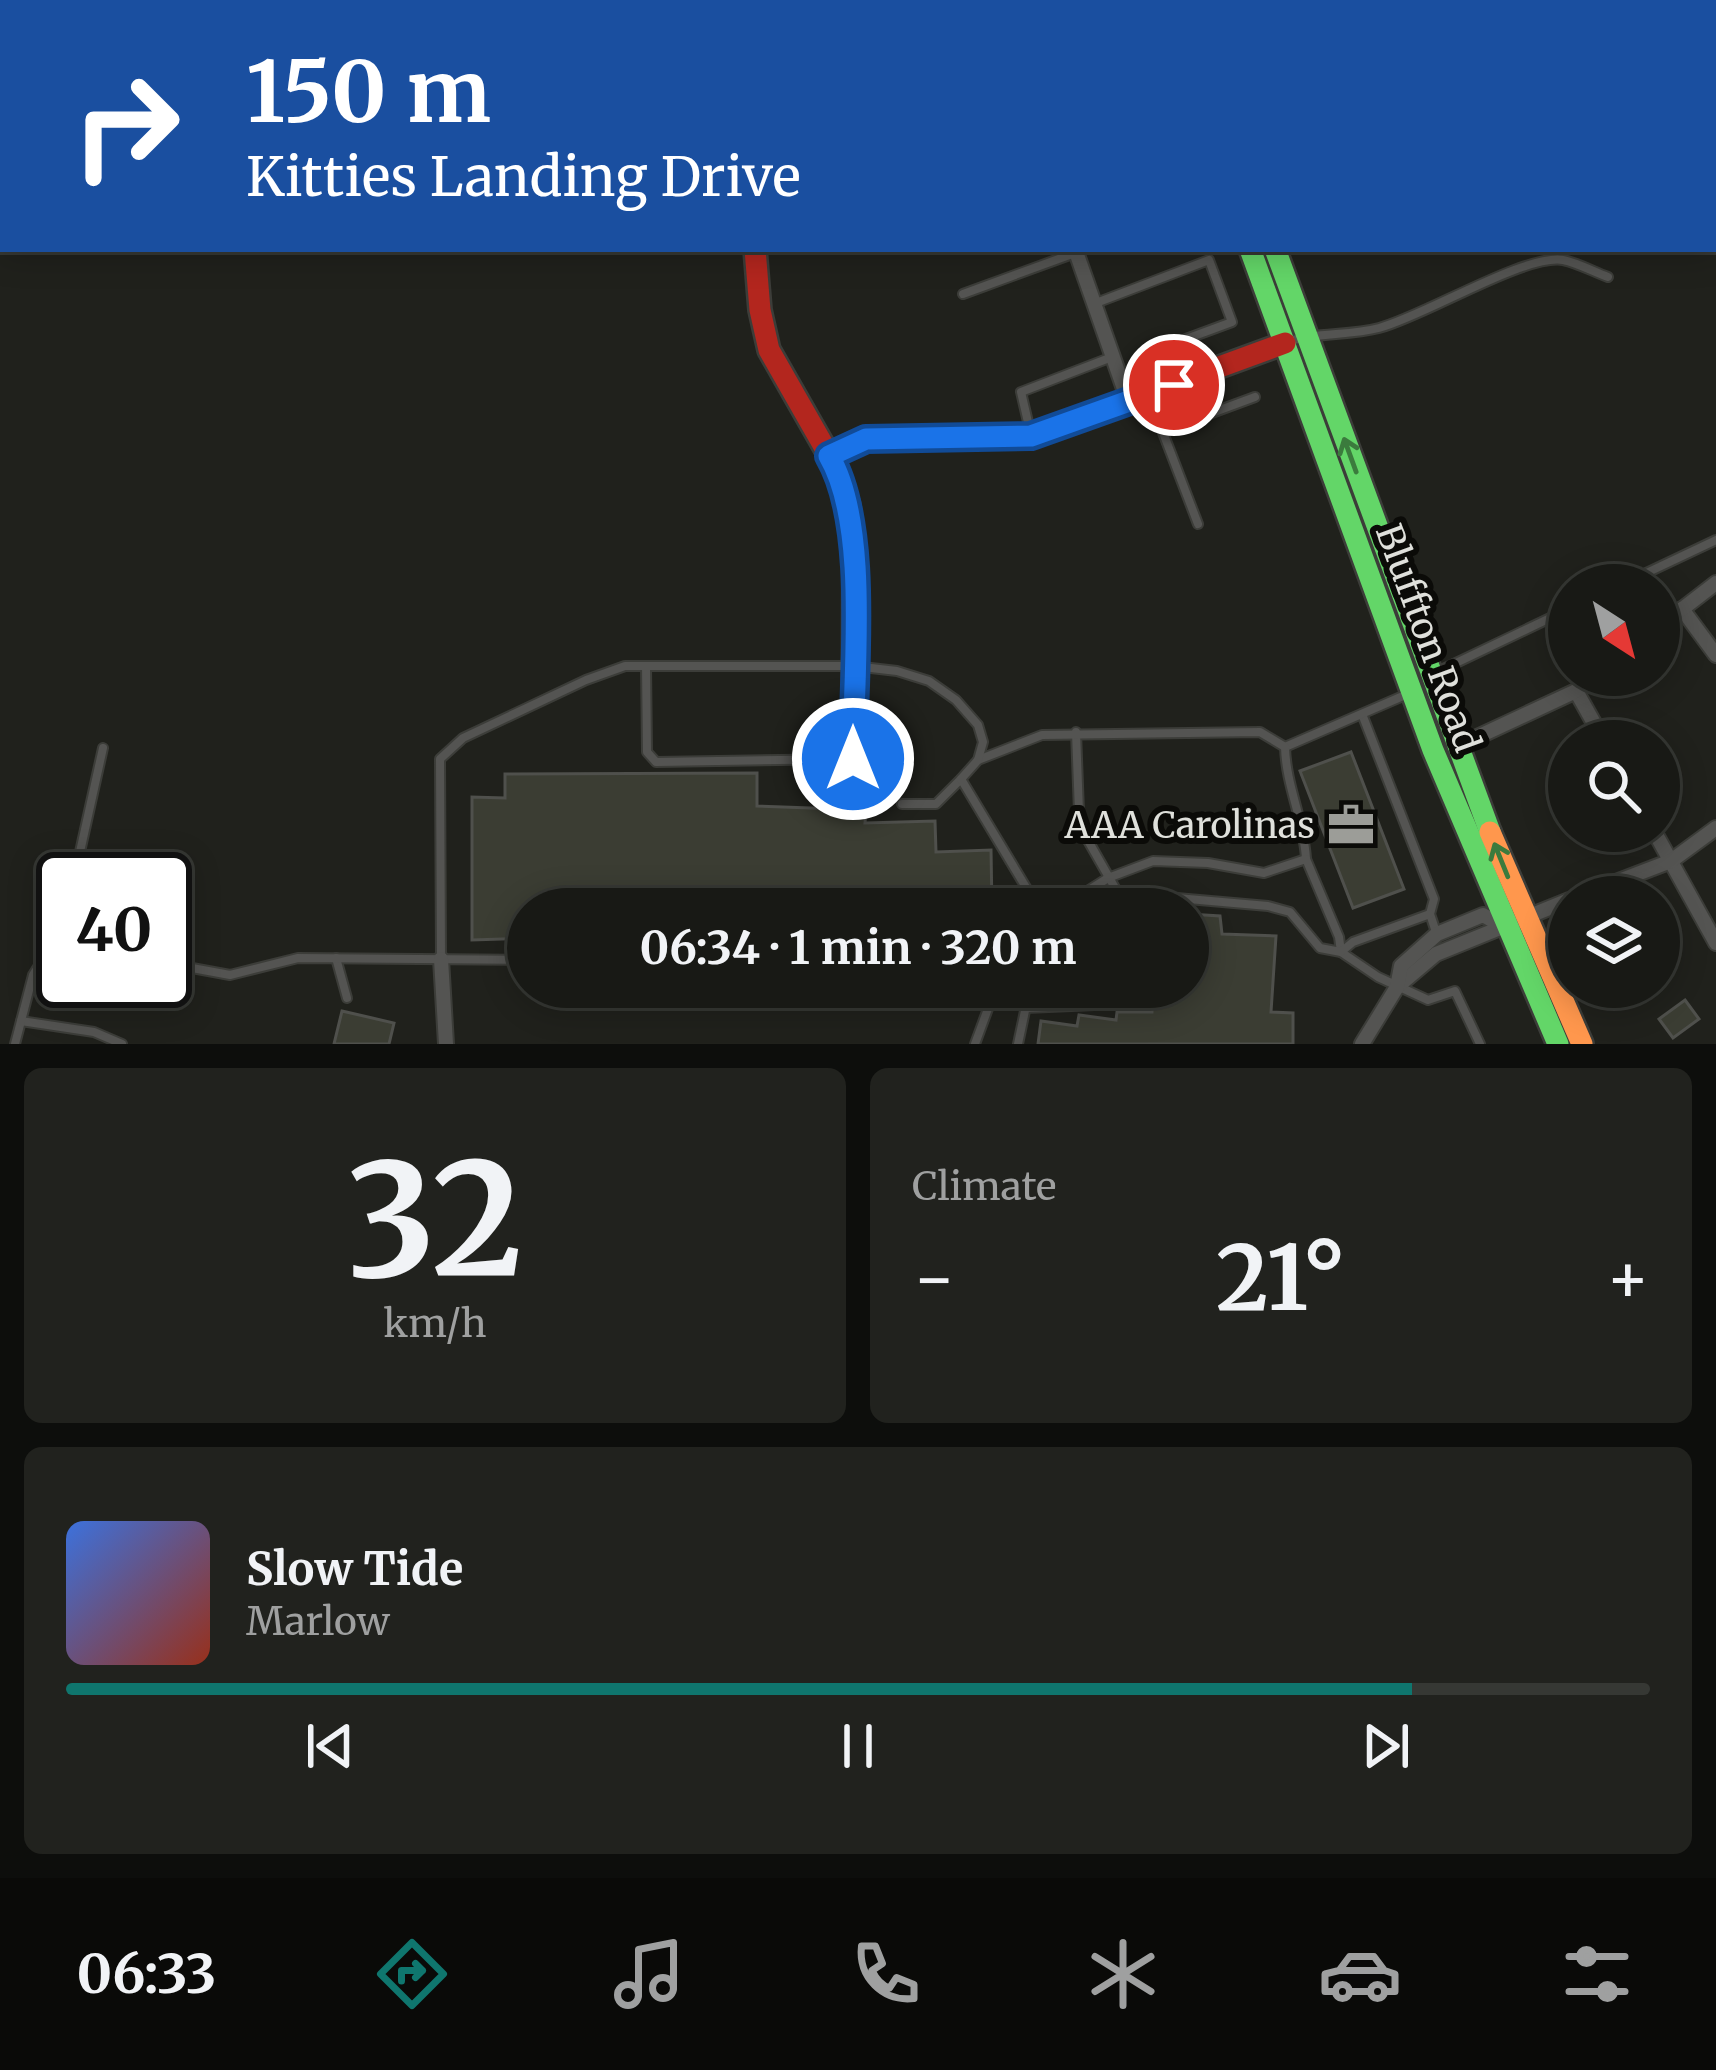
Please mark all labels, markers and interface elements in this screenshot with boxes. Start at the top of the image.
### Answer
text: 150 m [246,39,491,145]
icon: right [48,48,204,204]
text: Kitties Landing Drive [246,143,801,211]
pin [1123,334,1225,436]
icon: arrive [1141,352,1207,418]
one-way arrow [1338,437,1360,474]
street label: Bluffton Road [1366,518,1490,758]
north arrow [1548,564,1680,696]
map controls [1548,564,1680,1008]
position arrow [790,696,916,822]
button: search [1548,720,1680,852]
office icon: AAA Carolinas [1326,800,1376,850]
place label: AAA Carolinas [1063,803,1315,848]
one-way arrow [1489,842,1511,879]
speed limit sign: 40 [36,852,192,1008]
button: layers [1548,876,1680,1008]
text: 06:34 · 1 min · 320 m [640,920,1077,976]
text: 32 [347,1122,523,1319]
text: Climate [912,1162,1056,1211]
text: 21° [1216,1221,1346,1335]
text: − [912,1237,956,1320]
text: + [1606,1237,1650,1320]
text: km/h [383,1299,487,1348]
text: Slow Tide [246,1541,463,1597]
text: Marlow [246,1597,390,1646]
icon: previous [297,1713,363,1779]
icon: pause [825,1713,891,1779]
icon: next [1353,1713,1419,1779]
icon: directions [370,1932,454,2016]
icon: music [607,1932,691,2016]
icon: phone [844,1932,928,2016]
icon: climate [1081,1932,1165,2016]
icon: car [1318,1932,1402,2016]
icon: filters [1555,1932,1639,2016]
text: 06:33 [77,1940,216,2008]

